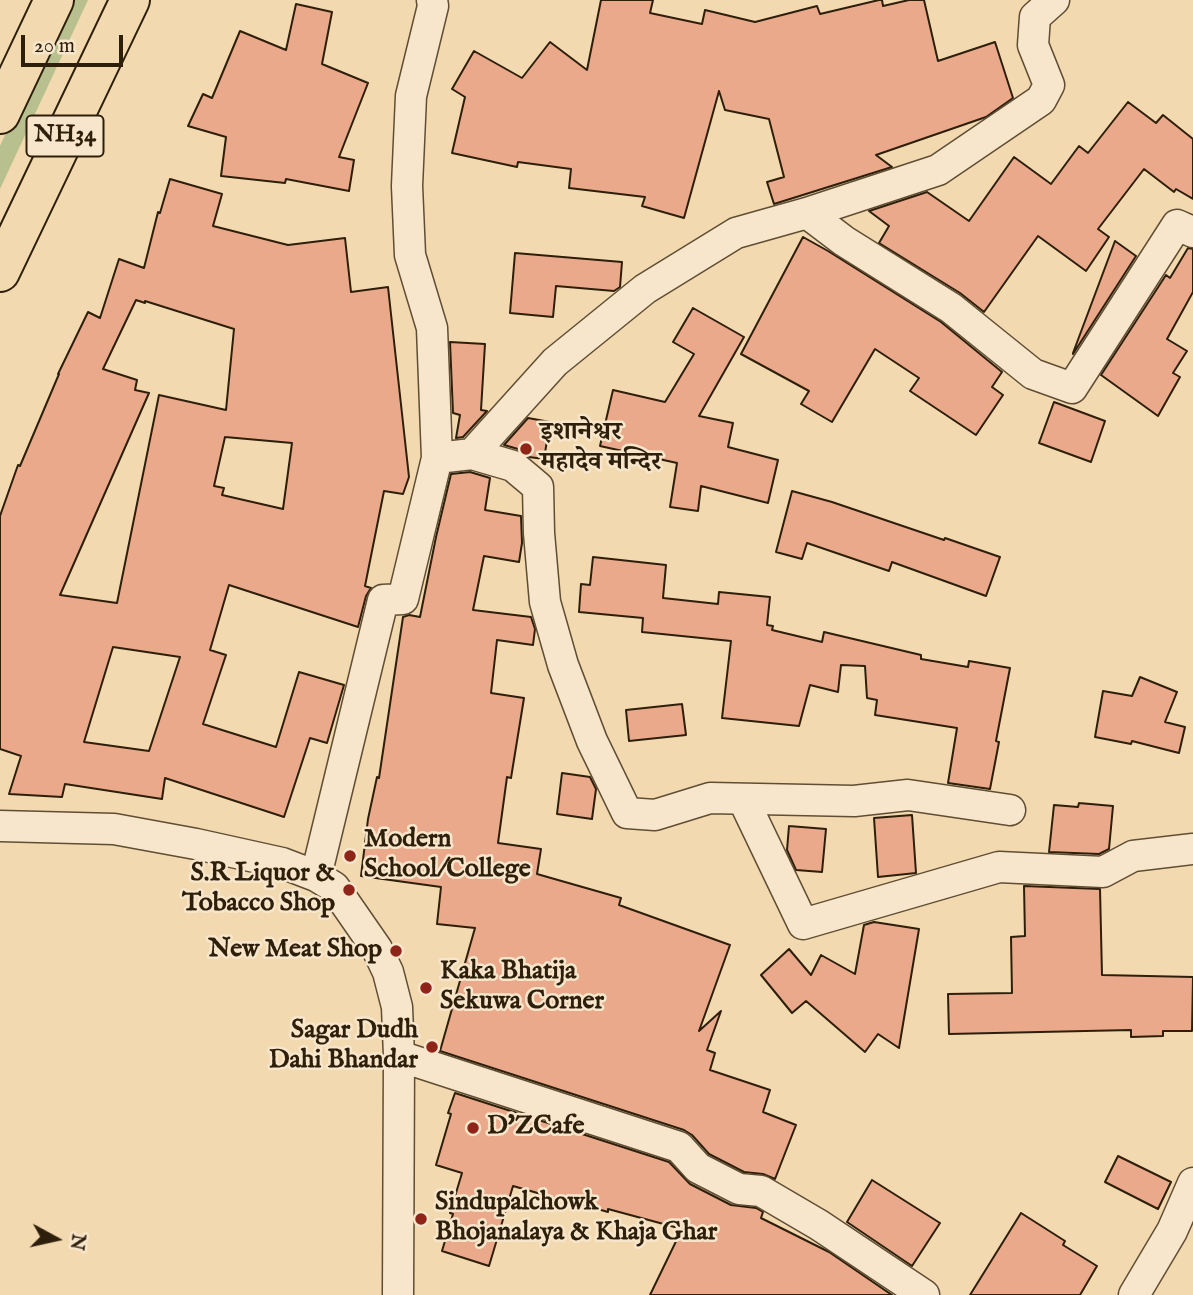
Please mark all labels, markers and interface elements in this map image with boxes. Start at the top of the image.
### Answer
scale bar [24,21,126,65]
text: 20 m [34,33,75,60]
road number: NH34 [27,116,104,156]
place label: इशानेश्वर महादेव मन्दिर [540,418,661,480]
marker: इशानेश्वर महादेव मन्दिर [518,441,534,457]
place label: Modern School/College [364,825,531,886]
marker: Modern School/College [342,848,358,864]
place label: S.R Liquor & Tobacco Shop [182,859,335,920]
marker: S.R Liquor & Tobacco Shop [341,882,357,898]
place label: New Meat Shop [208,935,382,967]
marker: New Meat Shop [388,943,404,959]
place label: Kaka Bhatija Sekuwa Corner [440,957,604,1018]
marker: Kaka Bhatija Sekuwa Corner [418,980,434,996]
place label: Sagar Dudh Dahi Bhandar [269,1016,418,1078]
marker: Sagar Dudh Dahi Bhandar [424,1039,440,1055]
place label: D'ZCafe [487,1112,584,1144]
marker: D'ZCafe [465,1120,481,1136]
place label: Sindupalchowk Bhojanalaya & Khaja Ghar [435,1188,717,1250]
north arrow [21,1204,91,1274]
marker: Sindupalchowk Bhojanalaya & Khaja Ghar [413,1211,429,1227]
text: N [64,1232,90,1252]

